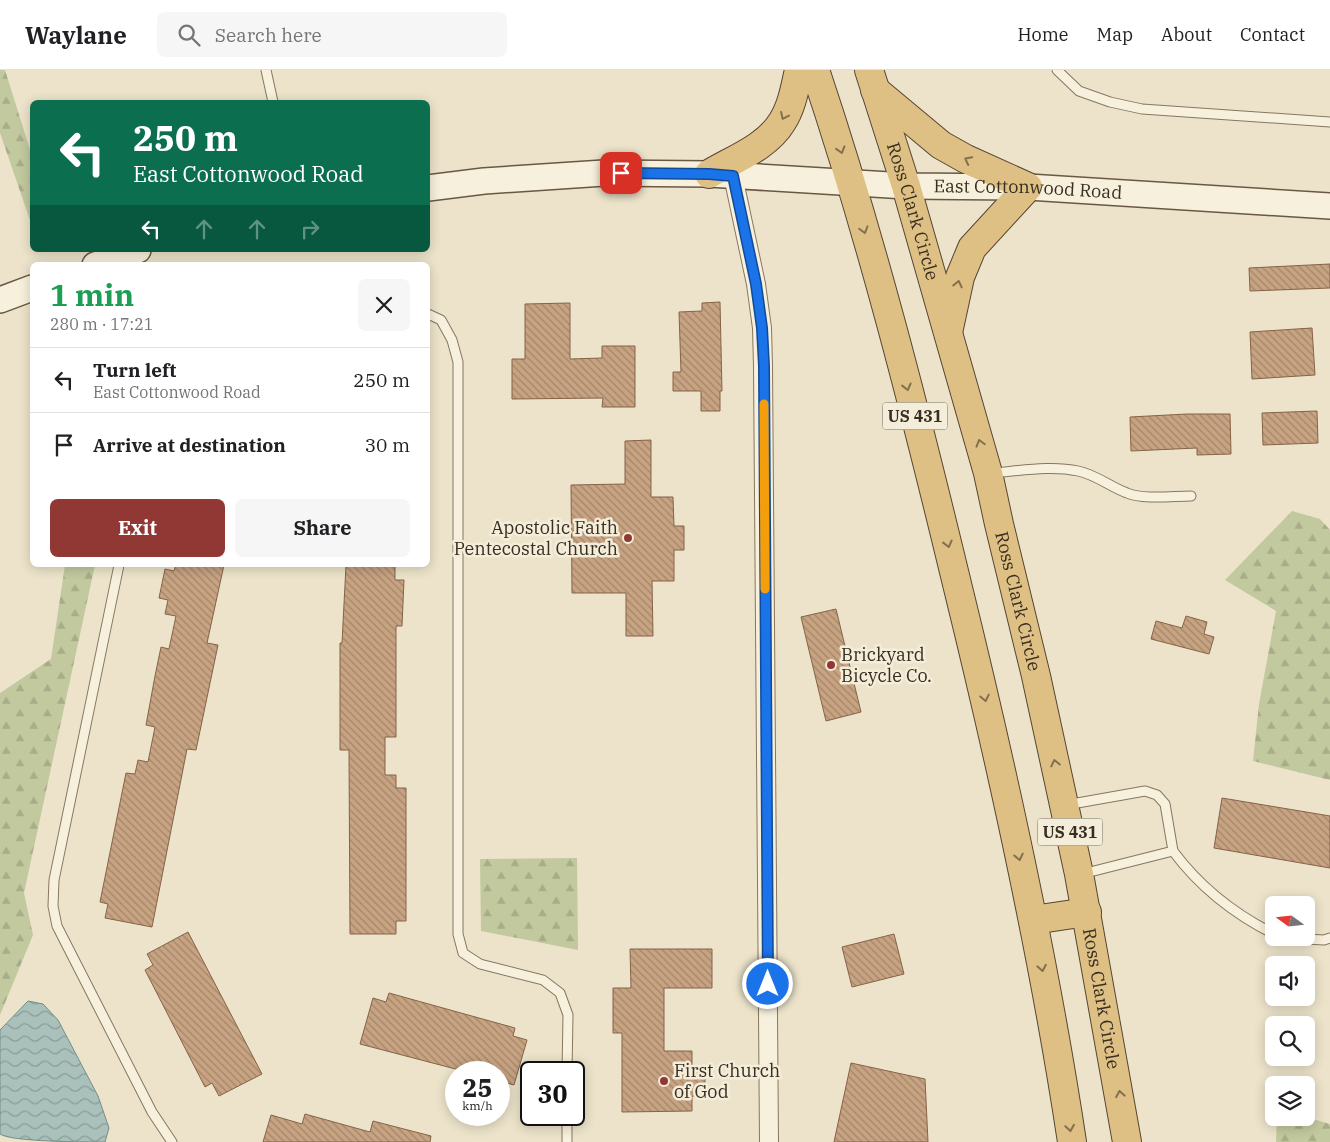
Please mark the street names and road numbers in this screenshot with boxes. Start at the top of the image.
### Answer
street label: Ross Clark Circle [882,139,944,283]
street label: East Cottonwood Road [933,174,1123,204]
road number: US 431 [882,402,948,430]
street label: Ross Clark Circle [990,529,1046,673]
road number: US 431 [1038,819,1102,846]
street label: Ross Clark Circle [1078,926,1126,1071]

